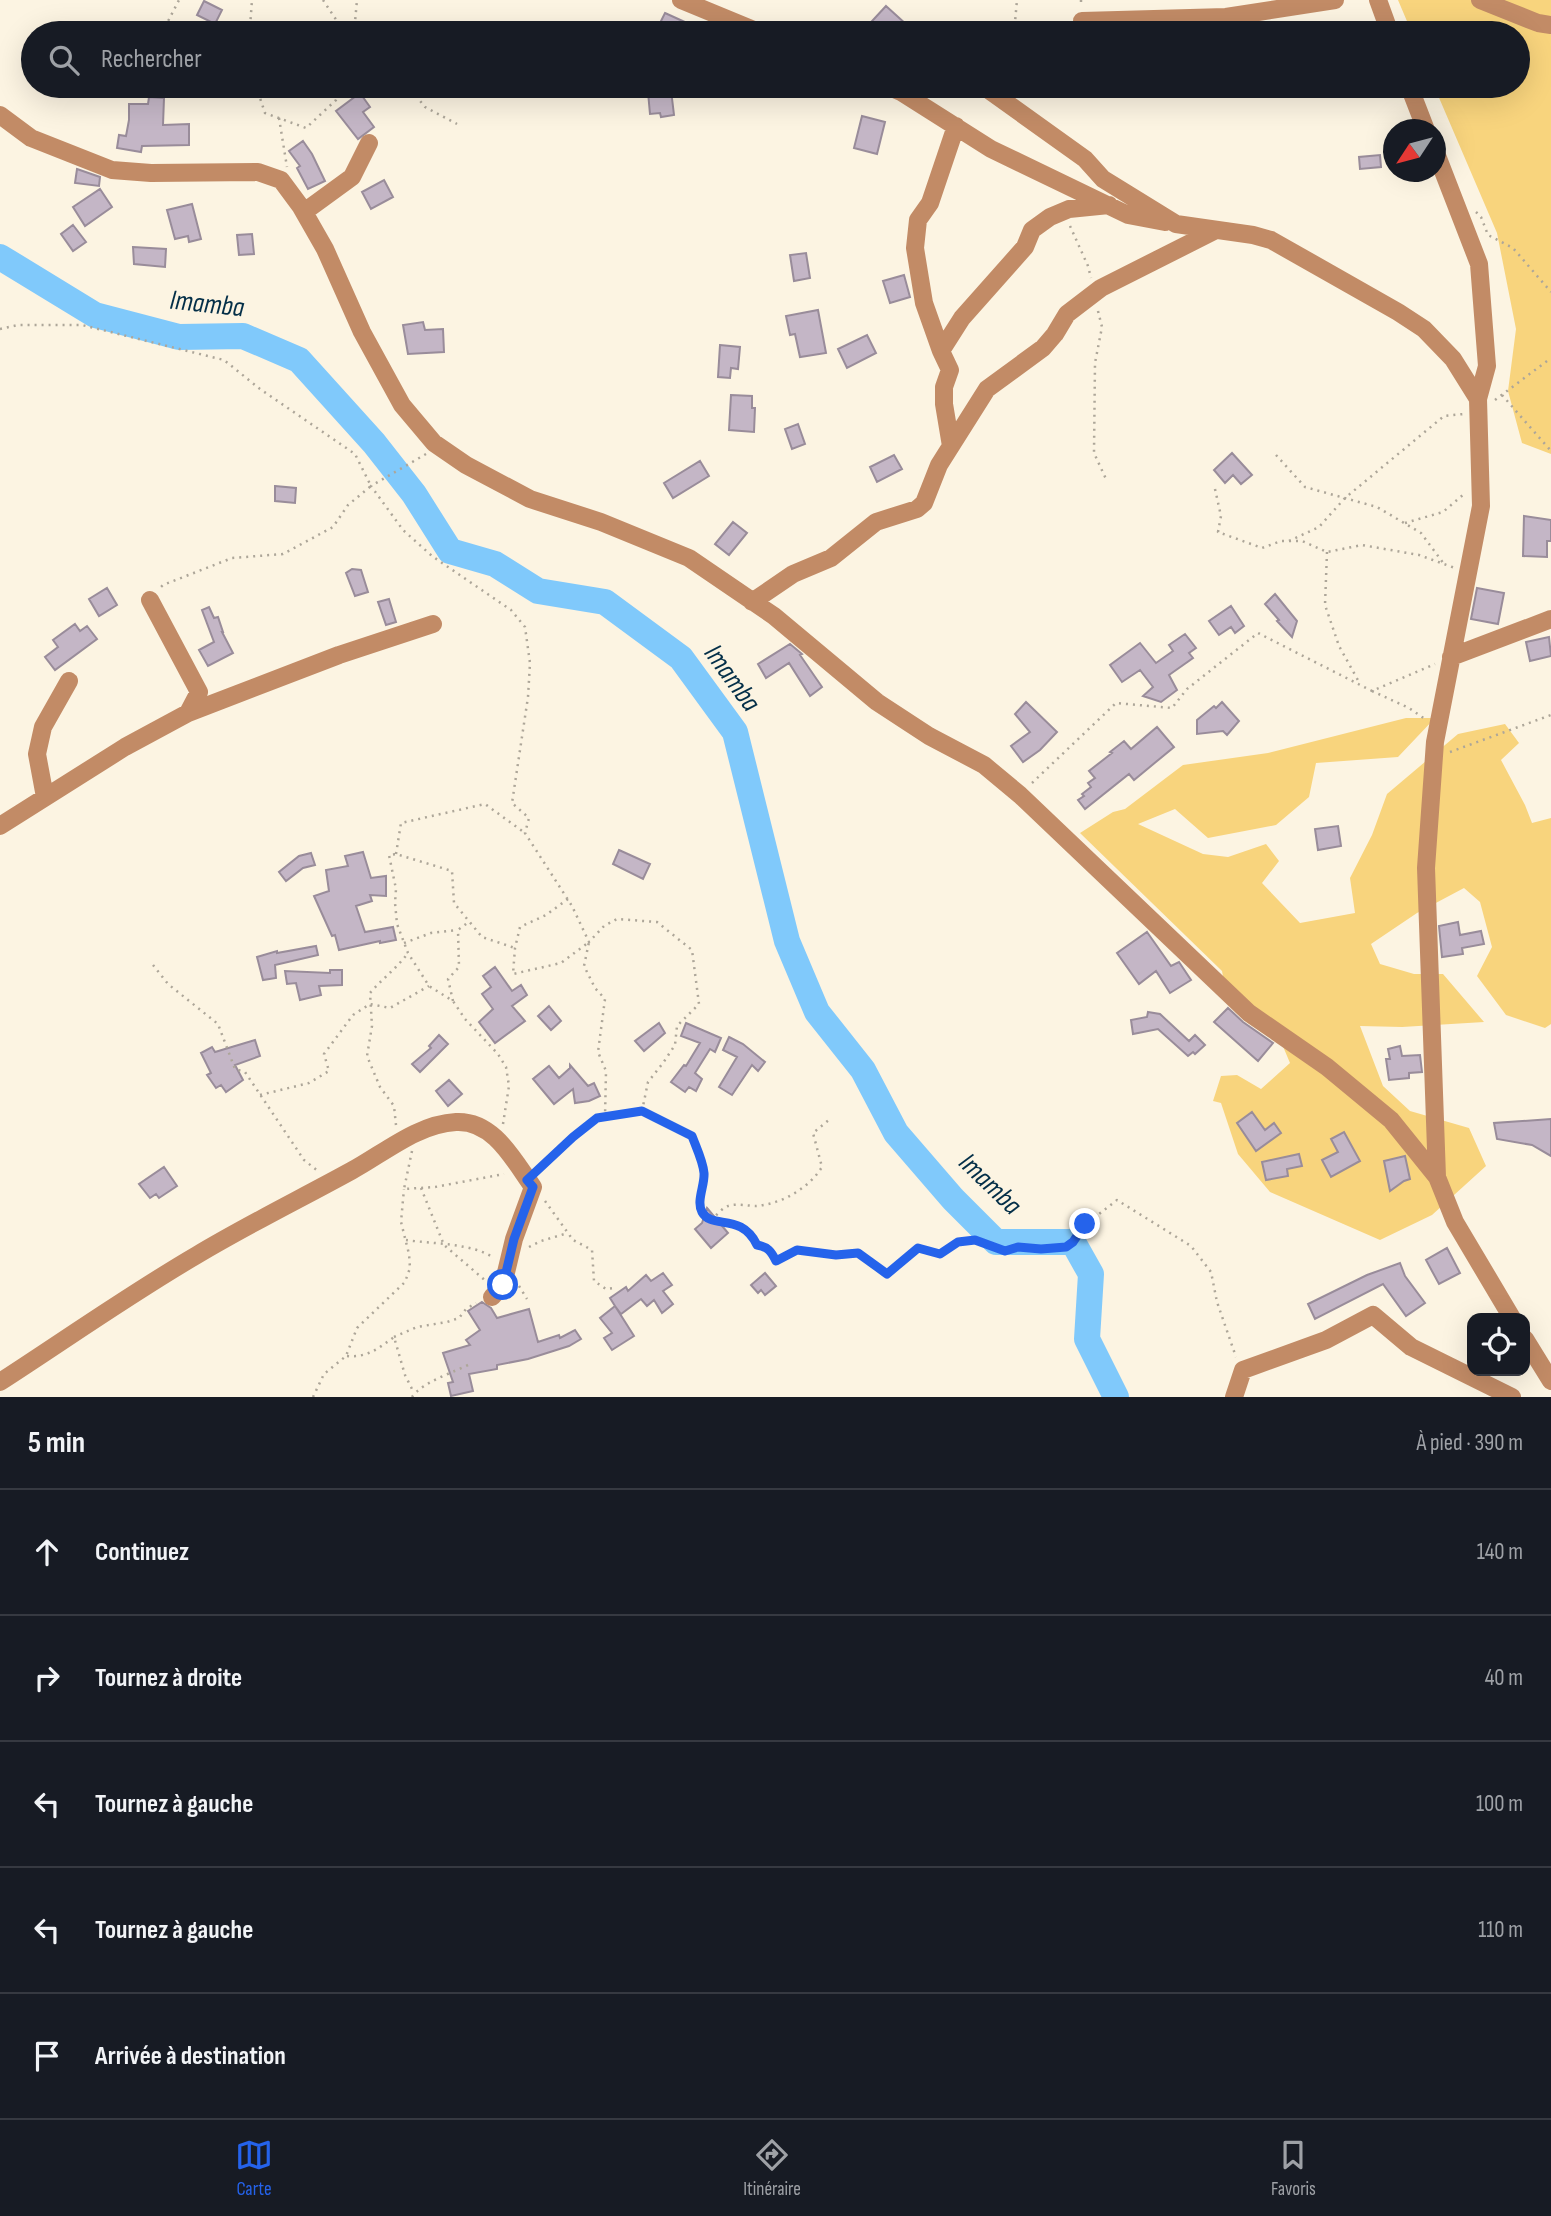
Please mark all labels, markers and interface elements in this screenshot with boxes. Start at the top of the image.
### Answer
search box [21,21,1530,98]
icon: search [45,41,83,79]
text: Rechercher [101,44,202,75]
north arrow [1383,119,1446,182]
water label: Imamba [168,284,247,324]
water label: Imamba [697,638,768,718]
water label: Imamba [952,1146,1029,1222]
route end [1069,1208,1100,1239]
route start [487,1269,518,1300]
map controls [1467,1313,1530,1376]
button: locate [1467,1313,1530,1376]
text: 5 min [28,1425,85,1461]
text: À pied · 390 m [1416,1429,1523,1457]
icon: ahead [28,1533,66,1571]
text: Continuez [95,1537,189,1568]
text: 140 m [1477,1538,1523,1566]
icon: right [28,1659,66,1697]
text: Tournez à droite [95,1663,242,1694]
text: 40 m [1485,1664,1523,1692]
icon: left [28,1785,66,1823]
text: Tournez à gauche [95,1789,253,1820]
text: 100 m [1476,1790,1523,1818]
icon: left [28,1911,66,1949]
text: Tournez à gauche [95,1915,253,1946]
text: 110 m [1478,1916,1523,1944]
icon: arrive [28,2037,66,2075]
text: Arrivée à destination [95,2041,286,2072]
tab: Carte [235,2136,273,2201]
tab: Itinéraire [743,2136,801,2201]
tab: Favoris [1271,2136,1316,2201]

